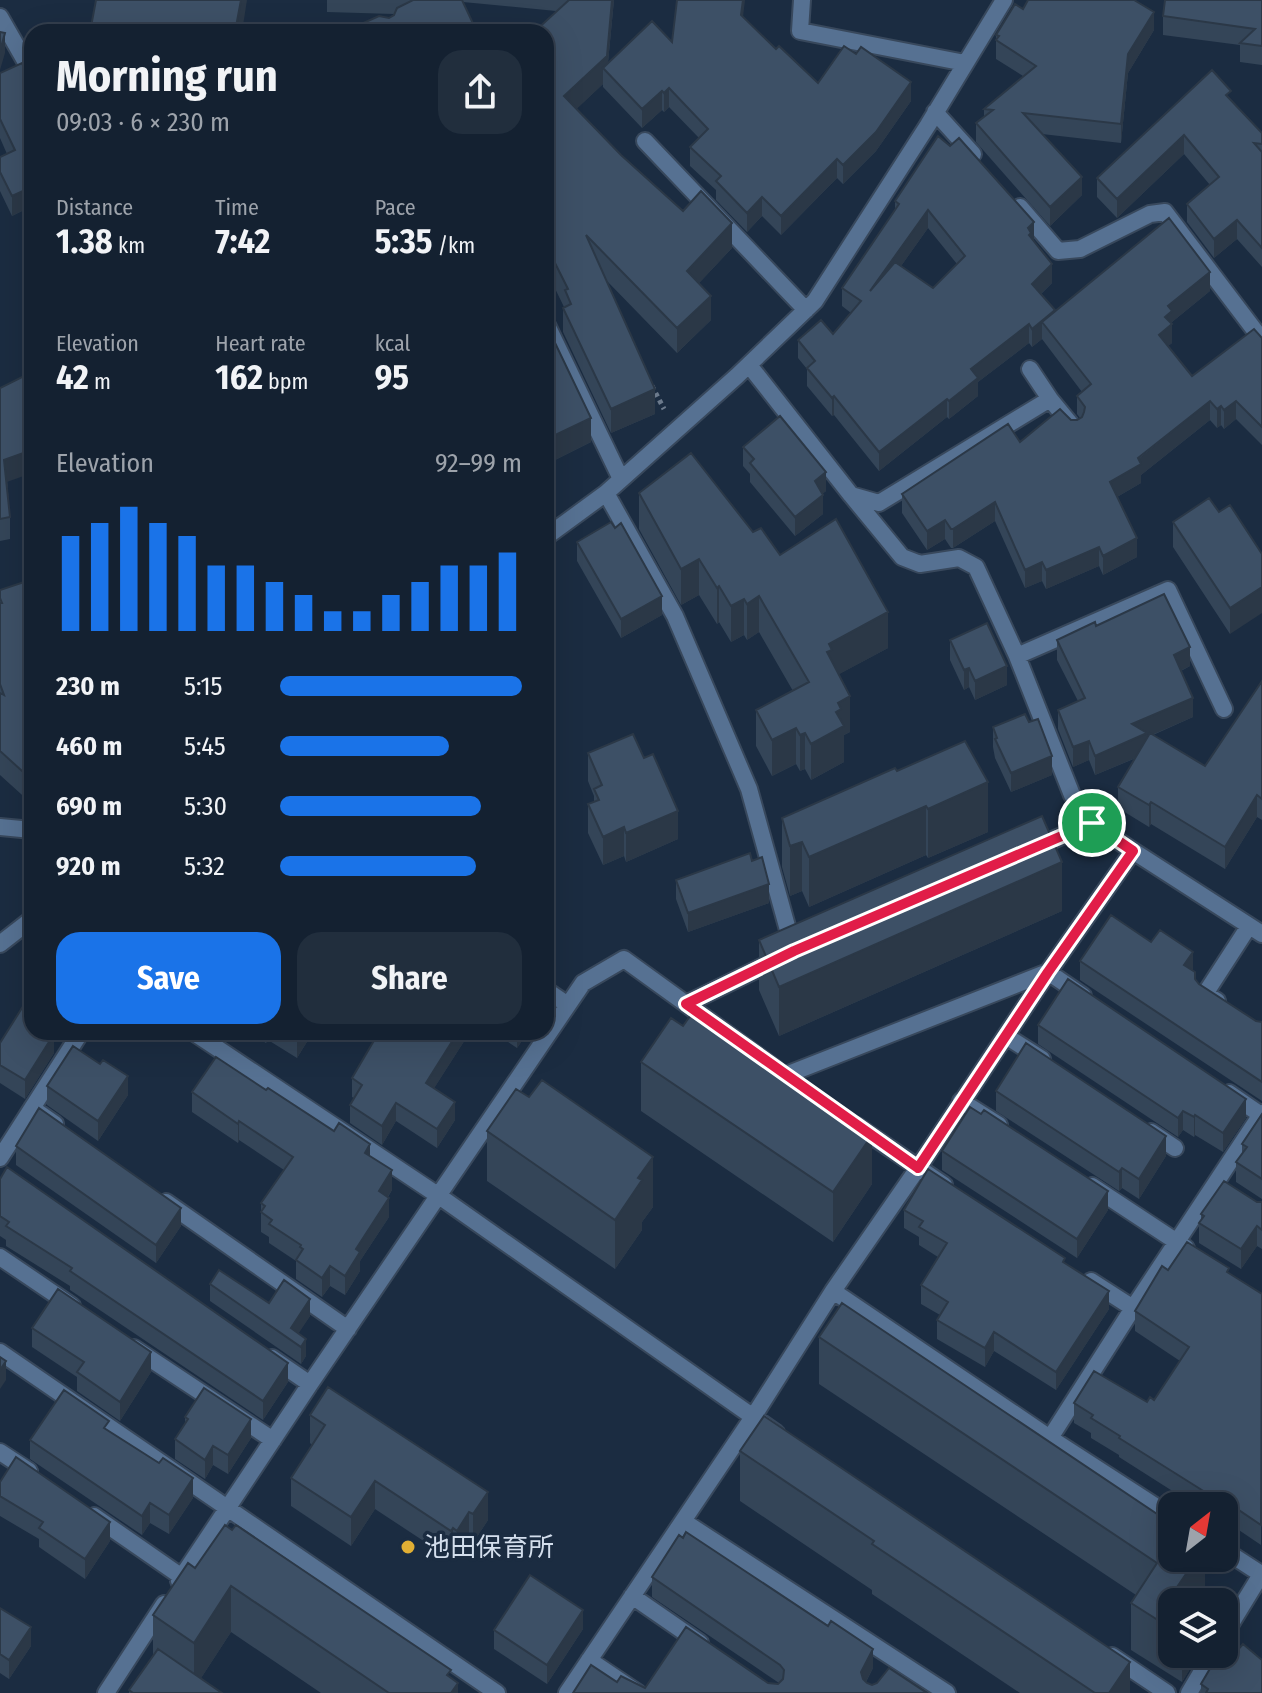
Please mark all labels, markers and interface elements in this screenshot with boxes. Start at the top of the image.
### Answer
text: Morning run [56,50,278,103]
button: share [438,50,522,134]
text: 09:03 · 6 × 230 m [56,107,230,138]
text: Distance [56,194,133,221]
text: Time [215,194,259,221]
text: Pace [375,194,416,221]
text: 1.38 [56,221,113,262]
text: 7:42 [215,221,270,262]
text: 5:35 [375,221,432,262]
text: km [113,232,145,259]
text: /km [432,232,475,259]
text: Elevation [56,330,139,357]
text: Heart rate [215,330,306,357]
text: kcal [375,330,410,357]
text: 42 [56,357,89,398]
text: 162 [215,357,263,398]
text: 95 [375,357,409,398]
text: m [89,368,111,395]
text: bpm [263,368,308,395]
text: Elevation [56,448,154,479]
text: 92–99 m [435,448,522,479]
text: 230 m [56,671,120,702]
text: 5:15 [184,671,222,702]
text: 460 m [56,731,122,762]
text: 5:45 [184,731,226,762]
pin [1058,789,1126,857]
text: 690 m [56,791,122,822]
text: 5:30 [184,791,227,822]
icon: arrive [1070,801,1114,845]
text: 920 m [56,851,121,882]
text: 5:32 [184,851,225,882]
button: Save [56,932,281,1024]
button: Share [297,932,522,1024]
north arrow [1158,1492,1238,1572]
map controls [1158,1492,1238,1668]
place label: 池田保育所 [424,1532,554,1563]
marker: 池田保育所 [399,1538,417,1556]
button: layers [1158,1588,1238,1668]

